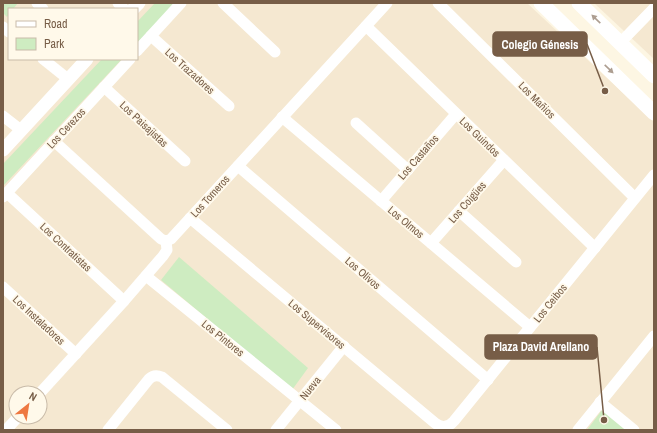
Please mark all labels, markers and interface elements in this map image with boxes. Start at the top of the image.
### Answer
legend [8,8,138,60]
one-way arrow [591,15,601,24]
text: Road [44,16,68,32]
callout: Colegio Génesis [493,32,587,56]
text: Park [44,36,64,52]
text: Colegio Génesis [501,37,579,53]
street label: Los Trazadores [162,45,218,97]
one-way arrow [604,65,614,74]
street label: Los Mañios [516,79,559,122]
street label: Los Paisajistas [117,98,172,150]
street label: Los Cerezos [44,104,89,151]
street label: Los Guindos [457,114,504,160]
street label: Los Castaños [395,131,442,182]
street label: Los Torneros [187,172,233,220]
street label: Los Coigües [445,178,489,226]
street label: Los Olmos [385,203,427,242]
street label: Los Contratistas [37,219,95,275]
street label: Los Olivos [342,254,384,293]
street label: Los Ceibos [530,280,570,325]
street label: Los Instaladores [10,292,68,348]
street label: Los Supervisores [286,296,349,352]
street label: Los Pintores [199,317,247,360]
callout: Plaza David Arellano [485,335,597,359]
text: Plaza David Arellano [493,339,589,355]
street label: Nueva [296,373,324,403]
north arrow [8,385,48,425]
text: N [27,389,39,404]

